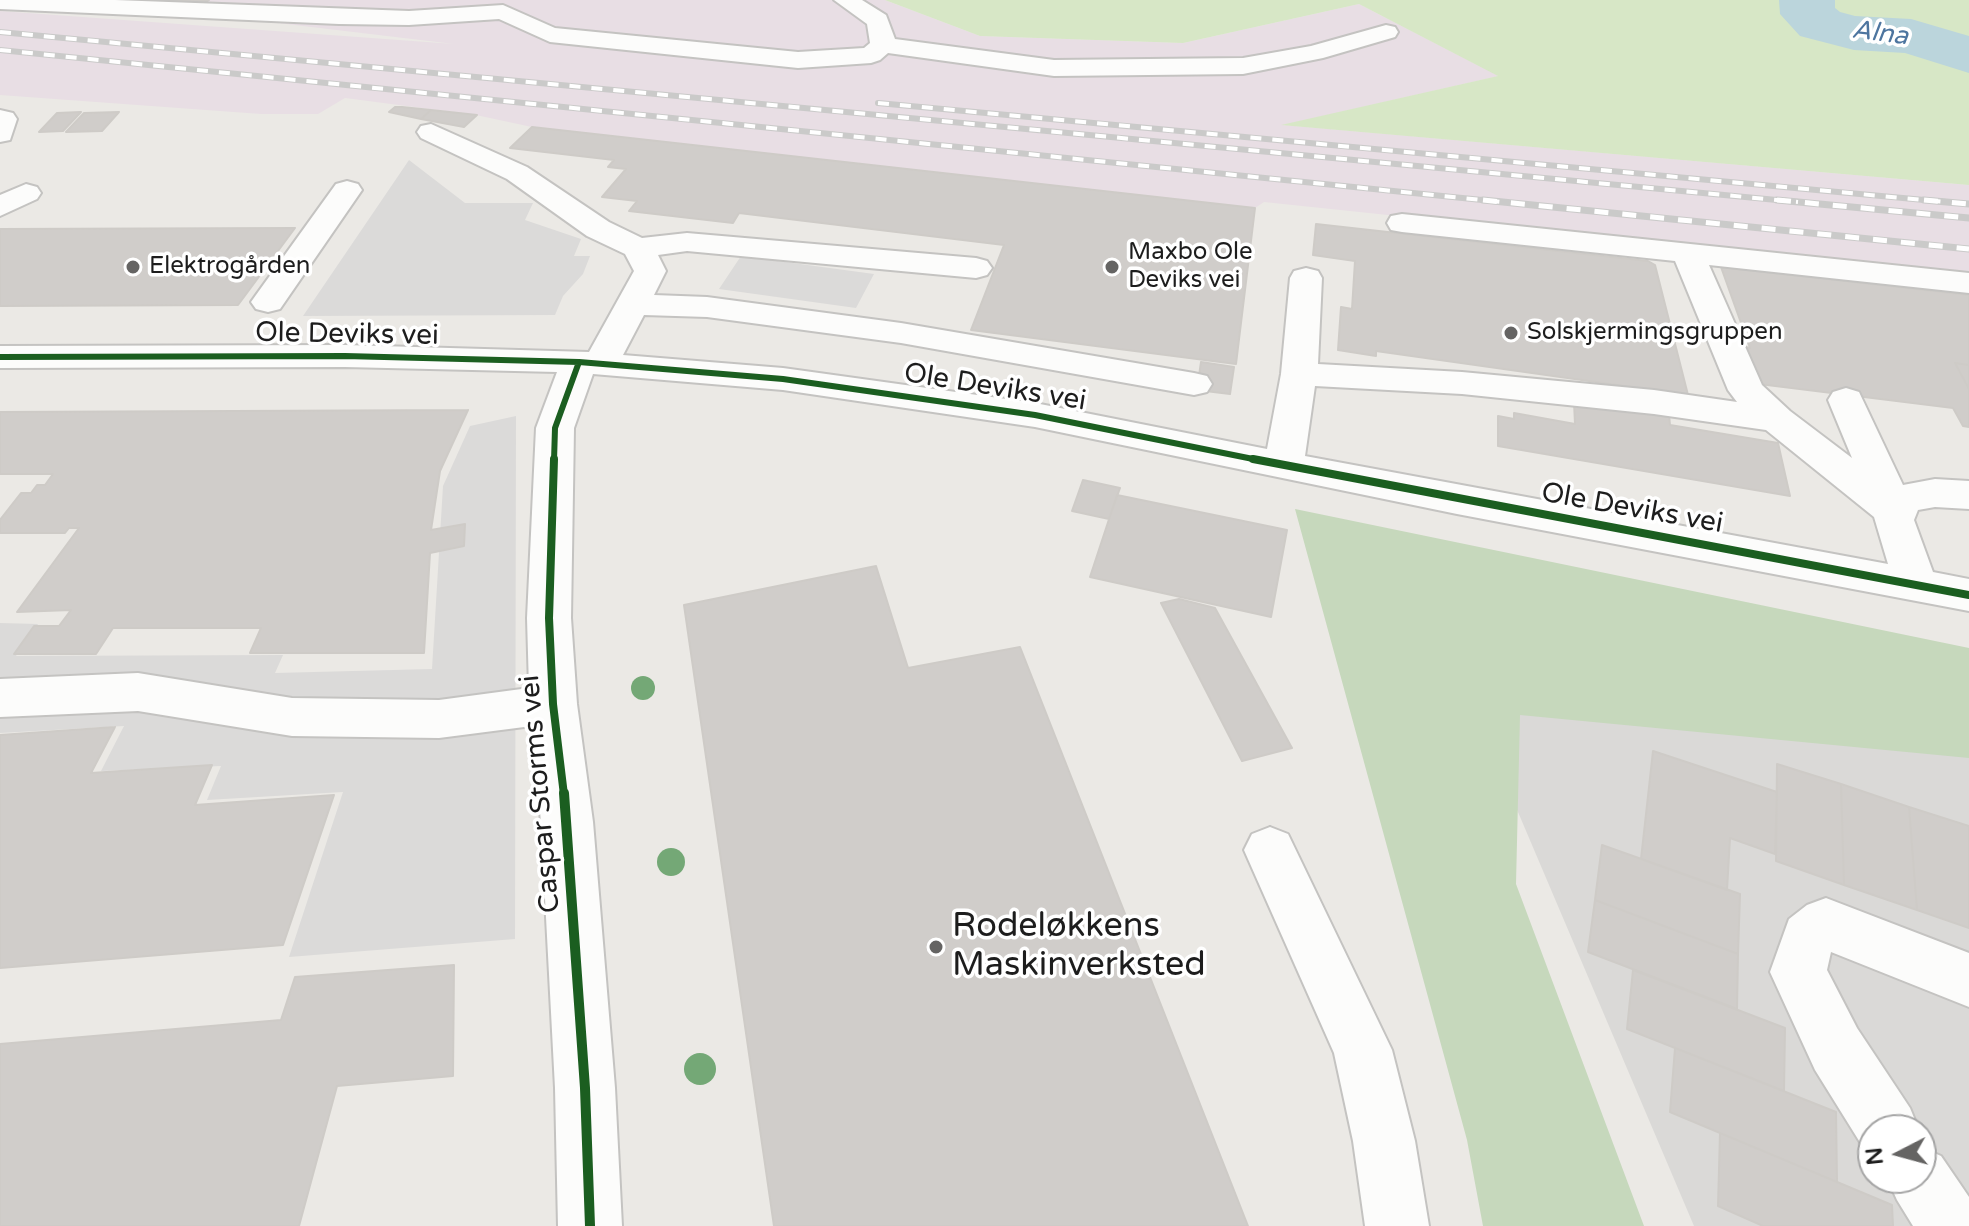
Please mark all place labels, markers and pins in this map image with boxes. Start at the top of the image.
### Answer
place label: Maxbo Ole Deviks vei [1128,239,1252,295]
place label: Elektrogården [149,253,310,281]
marker: Elektrogården [124,258,142,276]
marker: Maxbo Ole Deviks vei [1103,258,1121,276]
place label: Solskjermingsgruppen [1527,319,1783,347]
marker: Solskjermingsgruppen [1502,324,1520,342]
place label: Rodeløkkens Maskinverksted [952,907,1206,986]
marker: Rodeløkkens Maskinverksted [927,938,945,956]

